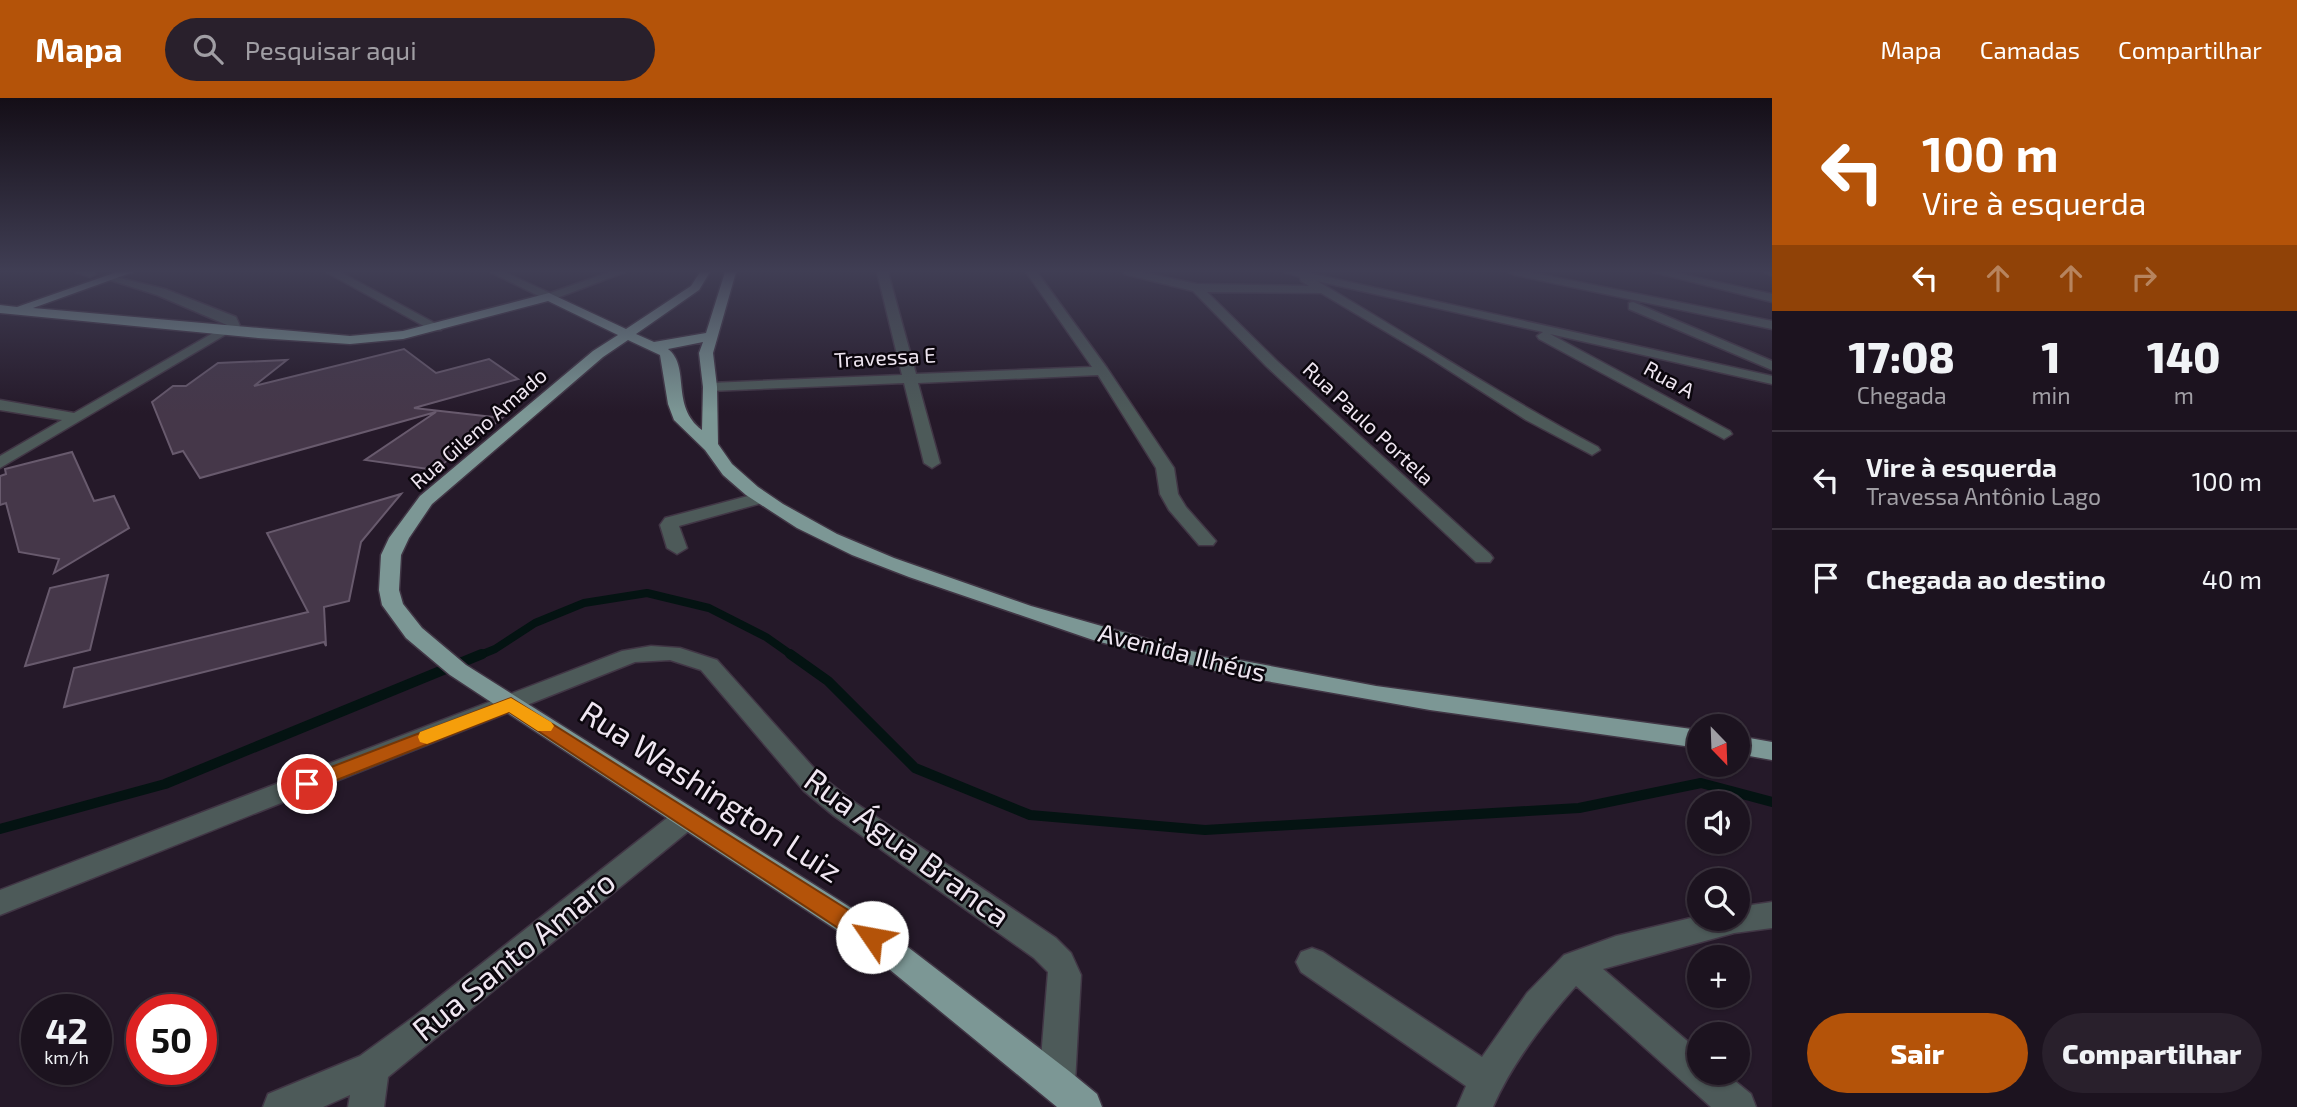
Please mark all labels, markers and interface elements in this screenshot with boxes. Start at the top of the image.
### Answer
search box [165,18,655,81]
text: Mapa [35,29,123,69]
icon: search [189,30,227,68]
text: Pesquisar aqui [245,34,417,65]
text: Mapa [1880,35,1942,64]
text: Camadas [1980,35,2080,64]
text: Compartilhar [2118,35,2262,64]
text: 100 m [1922,123,2059,182]
icon: left [1807,126,1898,217]
text: Vire à esquerda [1922,183,2146,221]
icon: left [1906,259,1944,297]
icon: ahead [1979,259,2017,297]
icon: ahead [2052,259,2090,297]
icon: right [2125,259,2163,297]
text: 17:08 [1849,331,1955,381]
text: 1 [2042,331,2060,381]
text: 140 [2147,331,2220,381]
street label: Travessa E [833,341,936,372]
street label: Rua A [1640,355,1699,403]
street label: Rua Paulo Portela [1299,356,1440,490]
street label: Rua Gileno Amado [405,362,551,494]
text: Chegada [1857,381,1947,409]
text: min [2031,381,2071,409]
text: m [2174,381,2194,409]
text: Vire à esquerda [1866,451,2057,482]
icon: left [1807,461,1845,499]
text: 100 m [2192,465,2262,496]
text: Travessa Antônio Lago [1866,482,2101,510]
icon: arrive [1807,559,1845,597]
text: Chegada ao destino [1866,563,2106,594]
text: 40 m [2202,563,2262,594]
street label: Avenida Ilhéus [1095,616,1269,687]
street label: Rua Washington Luiz [574,692,850,889]
north arrow [1687,714,1750,777]
map controls [1687,714,1750,1085]
pin [277,754,337,814]
street label: Rua Água Branca [798,759,1018,934]
icon: arrive [288,765,326,803]
button: sound [1687,791,1750,854]
street label: Rua Santo Amaro [404,861,622,1048]
button: search [1687,868,1750,931]
position arrow [835,900,909,974]
button: + [1687,945,1750,1008]
speed limit sign: 50 [126,994,217,1085]
text: 42 [45,1009,88,1051]
button: Sair [1807,1013,2028,1093]
button: Compartilhar [2042,1013,2262,1093]
button: − [1687,1022,1750,1085]
text: km/h [44,1046,89,1068]

